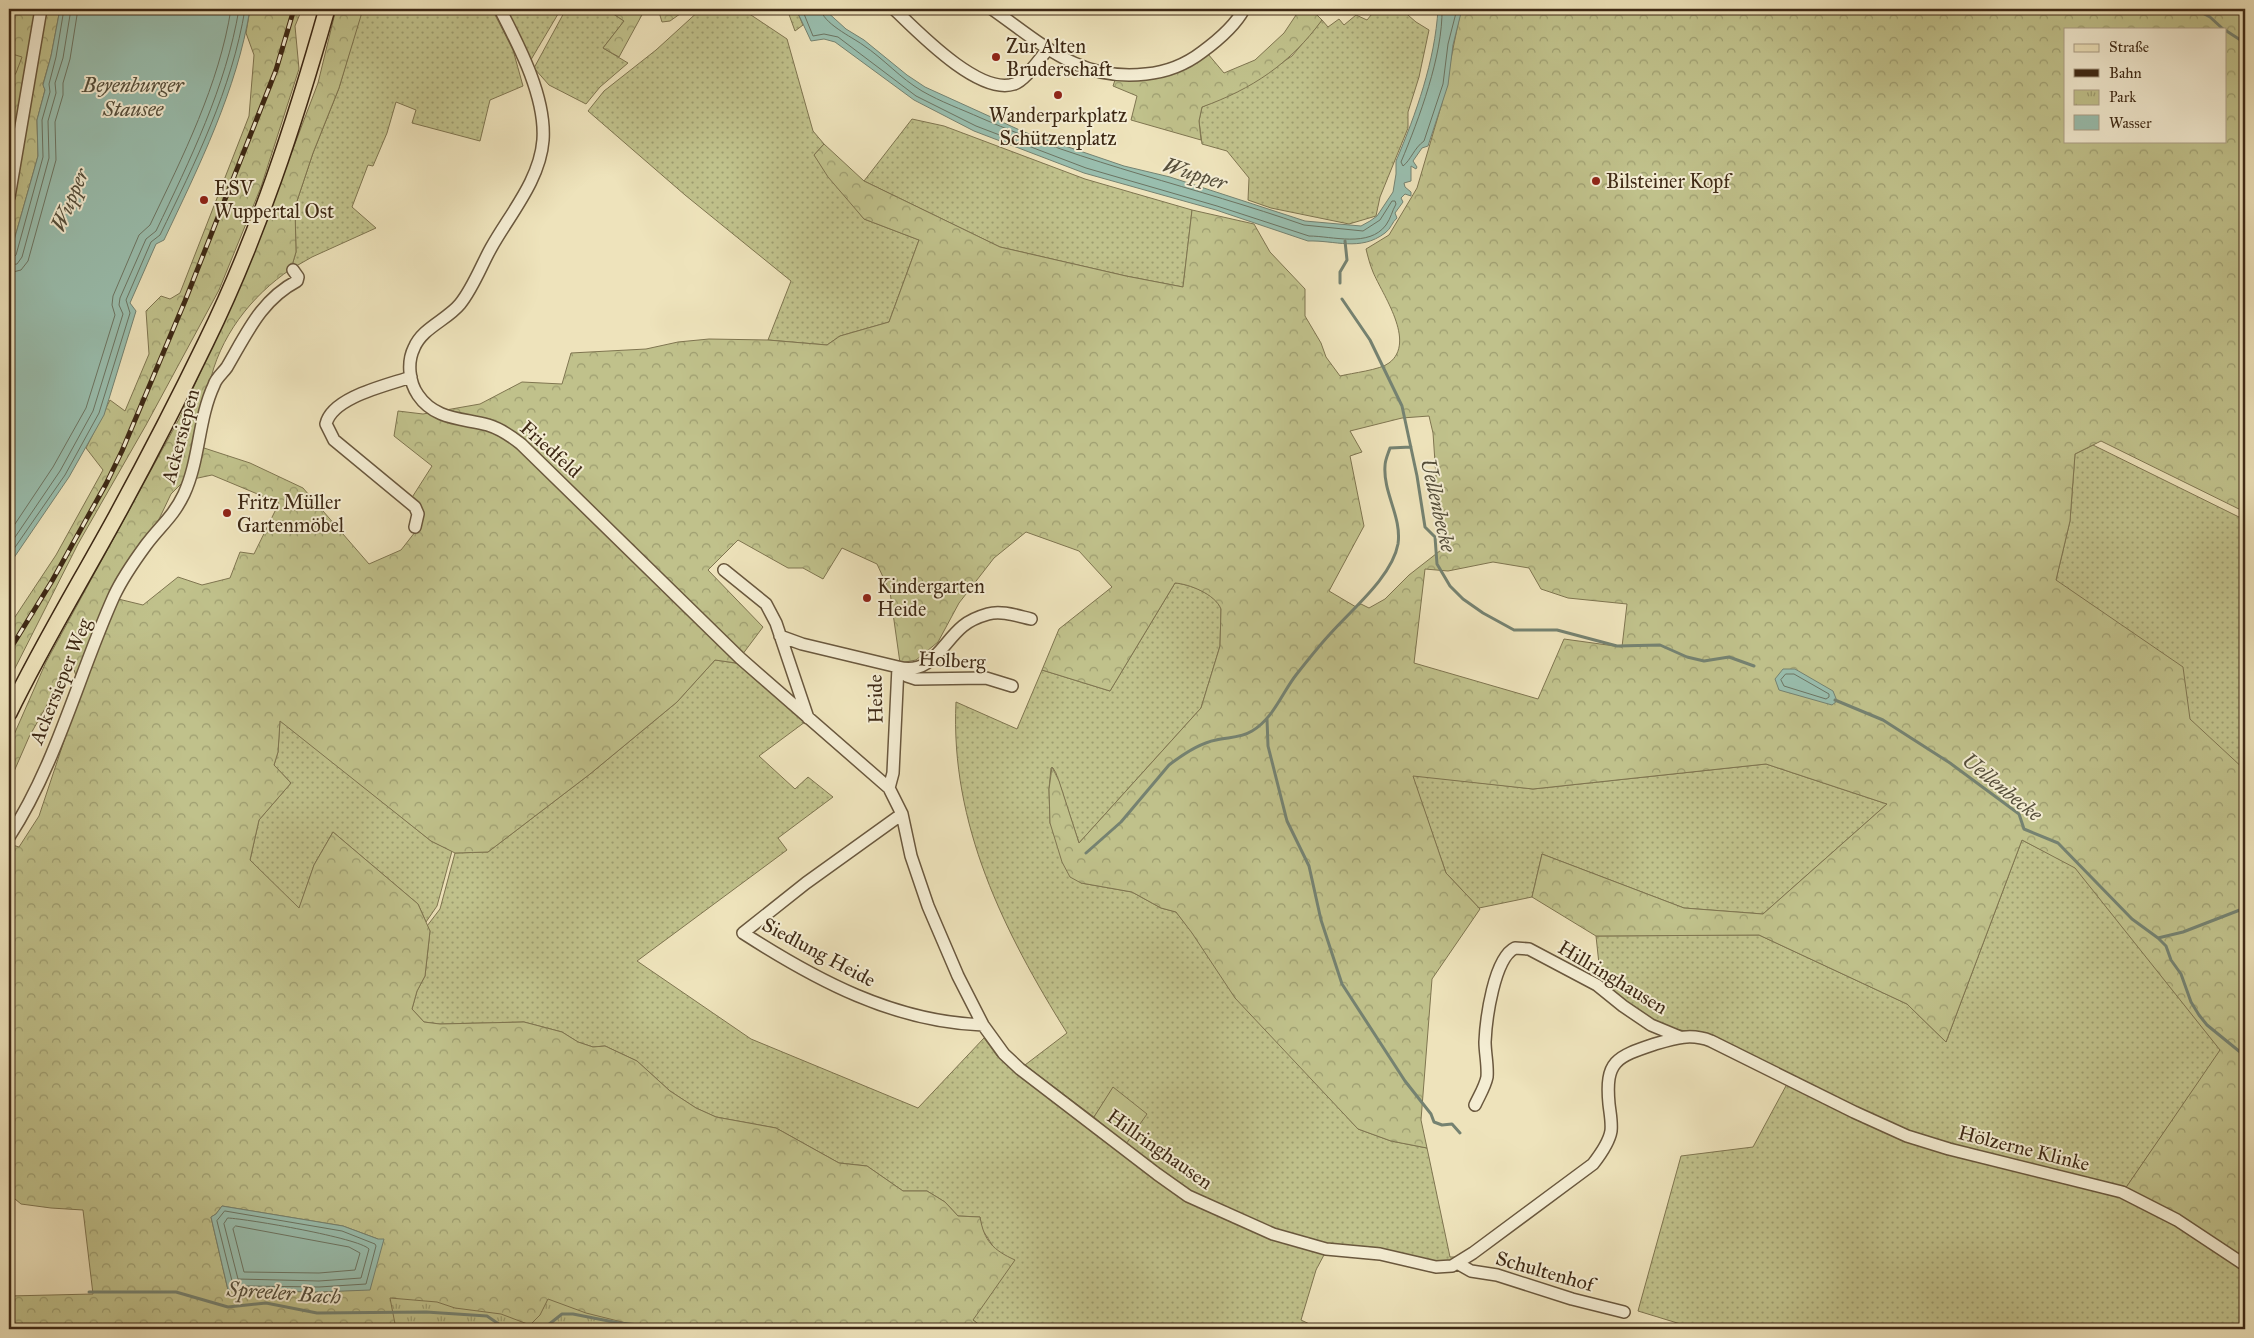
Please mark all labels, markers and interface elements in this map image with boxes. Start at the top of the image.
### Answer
legend [2064,28,2226,142]
place label: Zur Alten Bruderschaft [1006,34,1112,81]
text: Straße [2109,38,2149,56]
marker: Zur Alten Bruderschaft [990,51,1002,63]
text: Bahn [2109,64,2142,82]
water label: Beyenburger Stausee [81,72,185,122]
text: Park [2109,88,2136,106]
marker: Wanderparkplatz Schützenplatz [1052,89,1064,101]
place label: Wanderparkplatz Schützenplatz [989,103,1127,150]
text: Wasser [2109,114,2152,132]
water label: Wupper [1160,152,1231,196]
water label: Wupper [45,164,95,235]
place label: Bilsteiner Kopf [1606,169,1733,193]
marker: Bilsteiner Kopf [1590,175,1602,187]
place label: ESV Wuppertal Ost [214,176,334,223]
marker: ESV Wuppertal Ost [198,194,210,206]
street label: Ackersiepen [156,386,204,487]
street label: Friedfeld [515,415,587,483]
water label: Uellenbecke [1415,456,1462,556]
place label: Fritz Müller Gartenmöbel [237,490,345,537]
marker: Fritz Müller Gartenmöbel [221,507,233,519]
place label: Kindergarten Heide [877,574,985,621]
marker: Kindergarten Heide [861,592,873,604]
street label: Ackersieper Weg [23,614,97,749]
street label: Holberg [918,646,987,675]
street label: Heide [863,674,887,724]
water label: Uellenbecke [1957,747,2048,828]
street label: Siedlung Heide [758,912,880,993]
street label: Hillringhausen [1553,935,1672,1020]
street label: Hillringhausen [1102,1104,1218,1195]
street label: Hölzerne Klinke [1956,1120,2092,1176]
street label: Schultenhof [1493,1246,1600,1297]
water label: Spreeler Bach [225,1276,342,1310]

